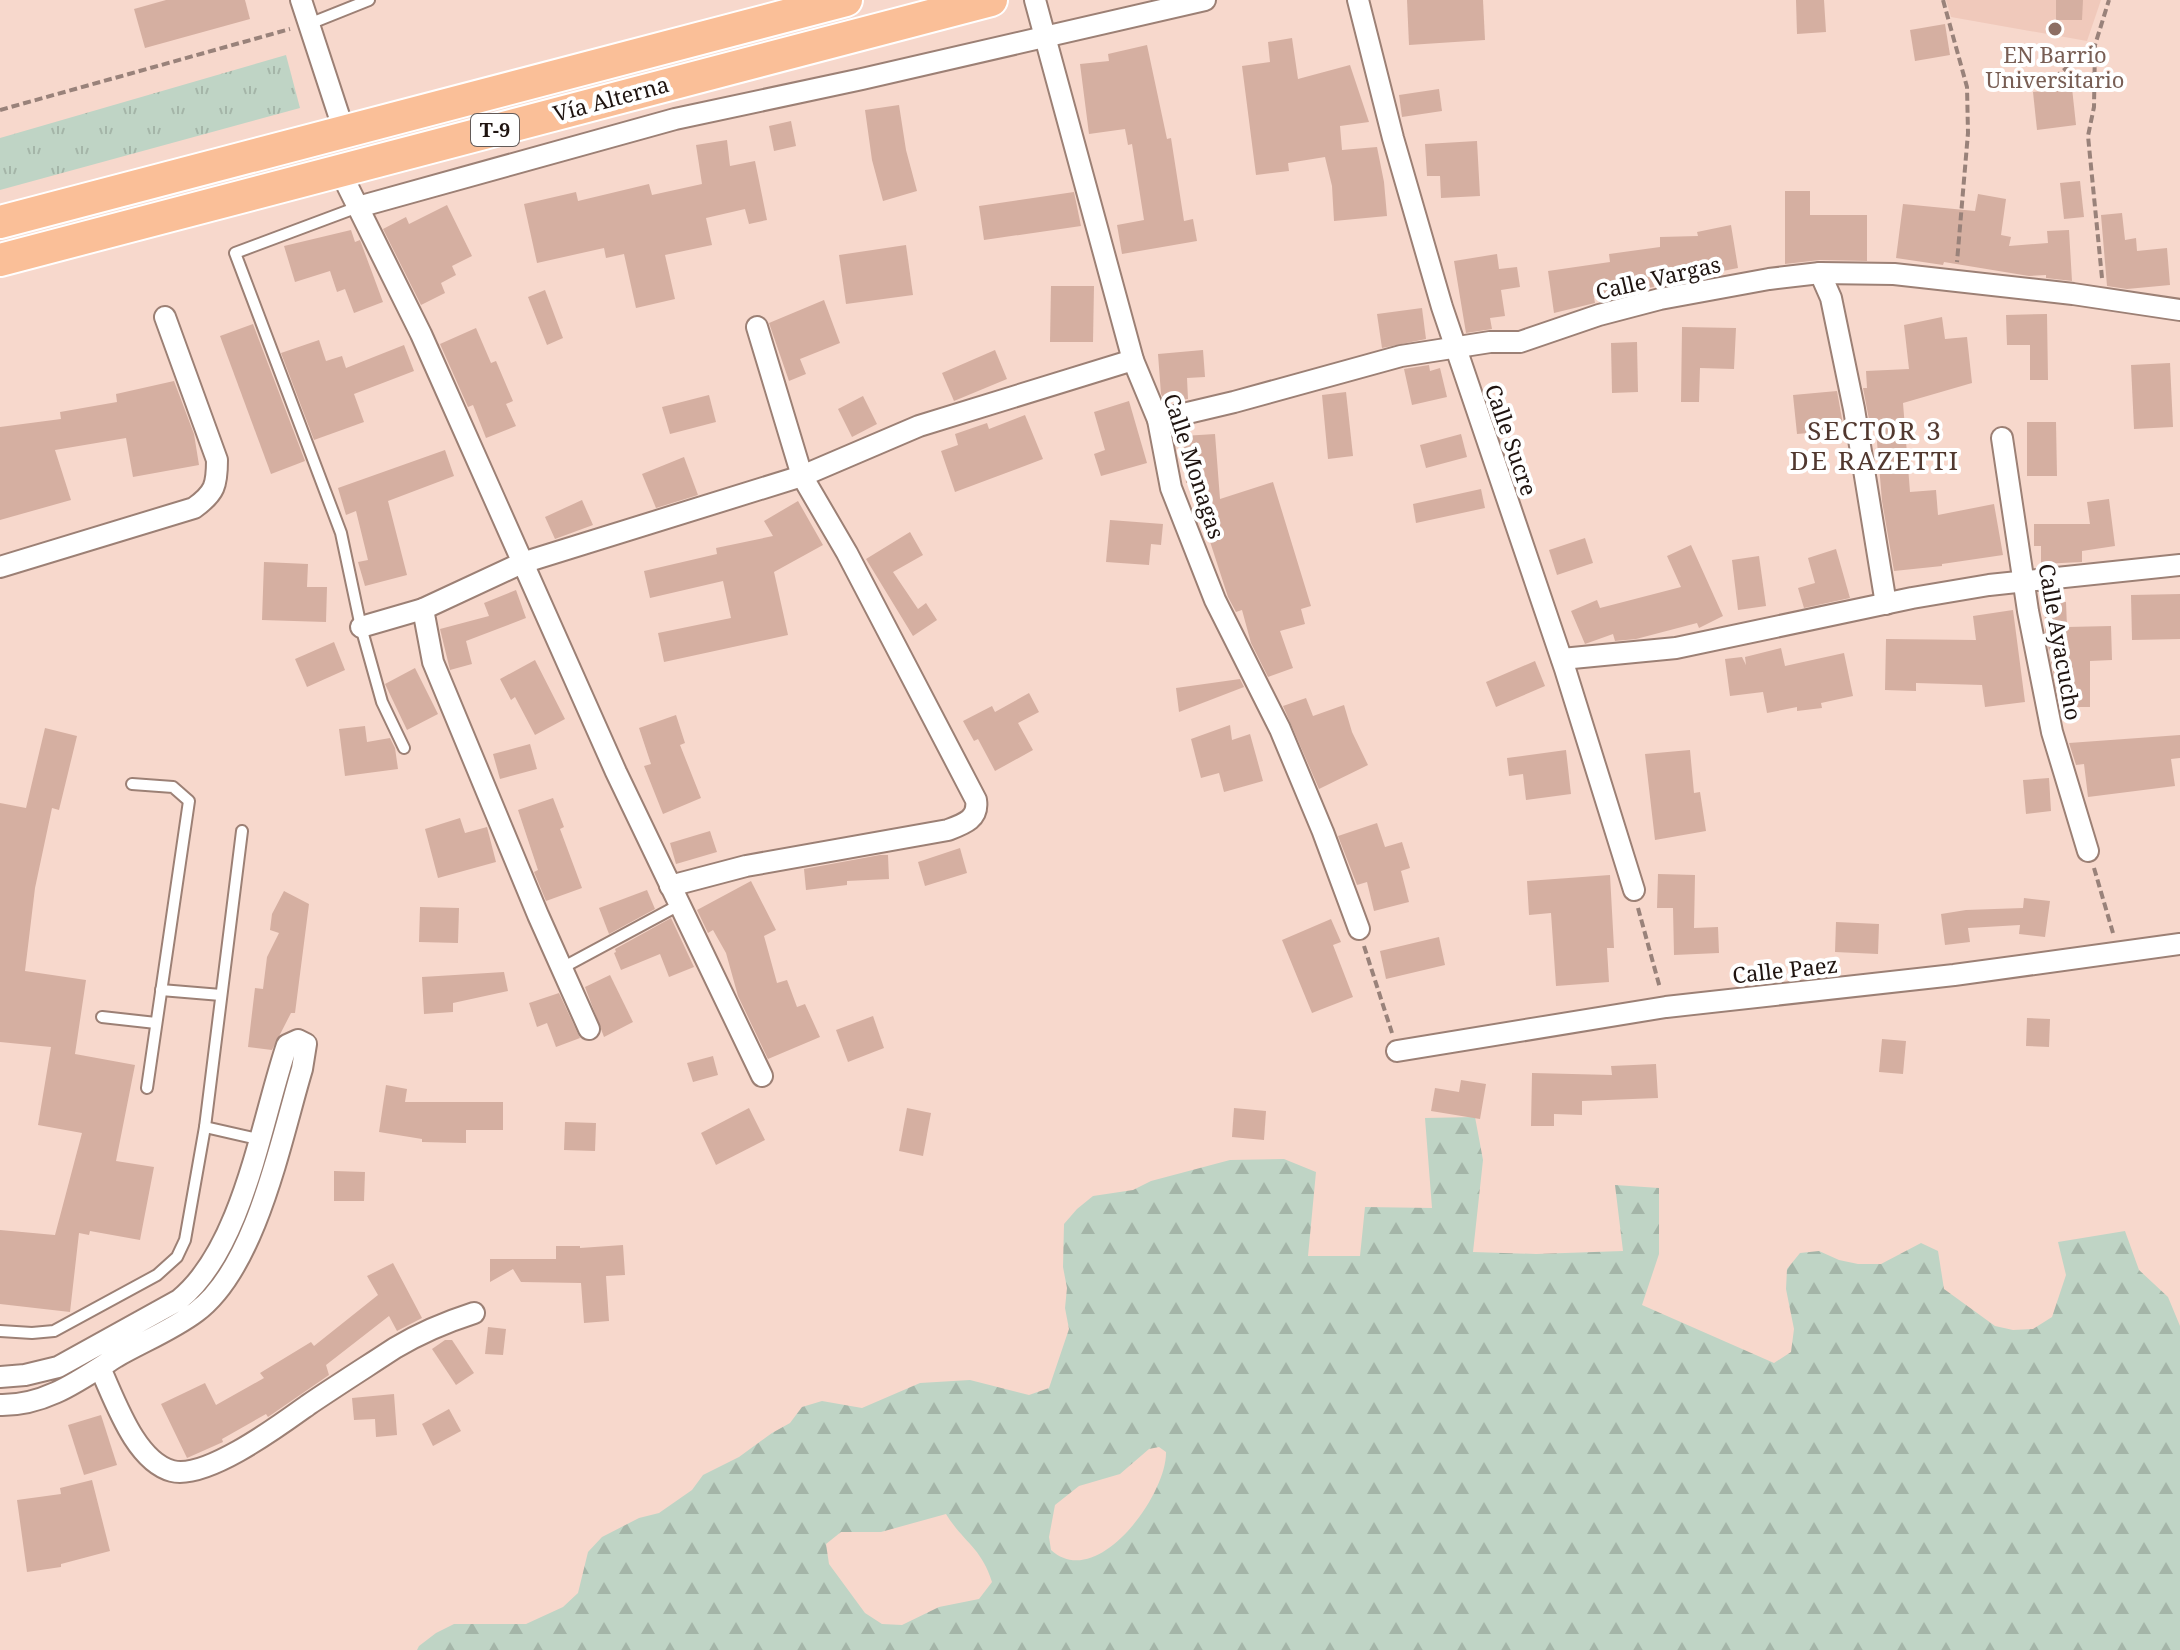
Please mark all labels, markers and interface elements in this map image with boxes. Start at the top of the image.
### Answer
marker: EN Barrio Universitario [2046,20,2064,38]
place label: EN Barrio Universitario [1985,39,2125,94]
street label: Vía Alterna [549,68,672,128]
road number: T-9 [471,114,519,146]
street label: Calle Vargas [1592,248,1723,306]
street label: Calle Sucre [1479,380,1545,499]
street label: Calle Monagas [1157,389,1233,542]
district label: SECTOR 3 DE RAZETTI [1790,412,1960,478]
street label: Calle Ayacucho [2032,561,2090,723]
street label: Calle Paez [1731,949,1839,989]

